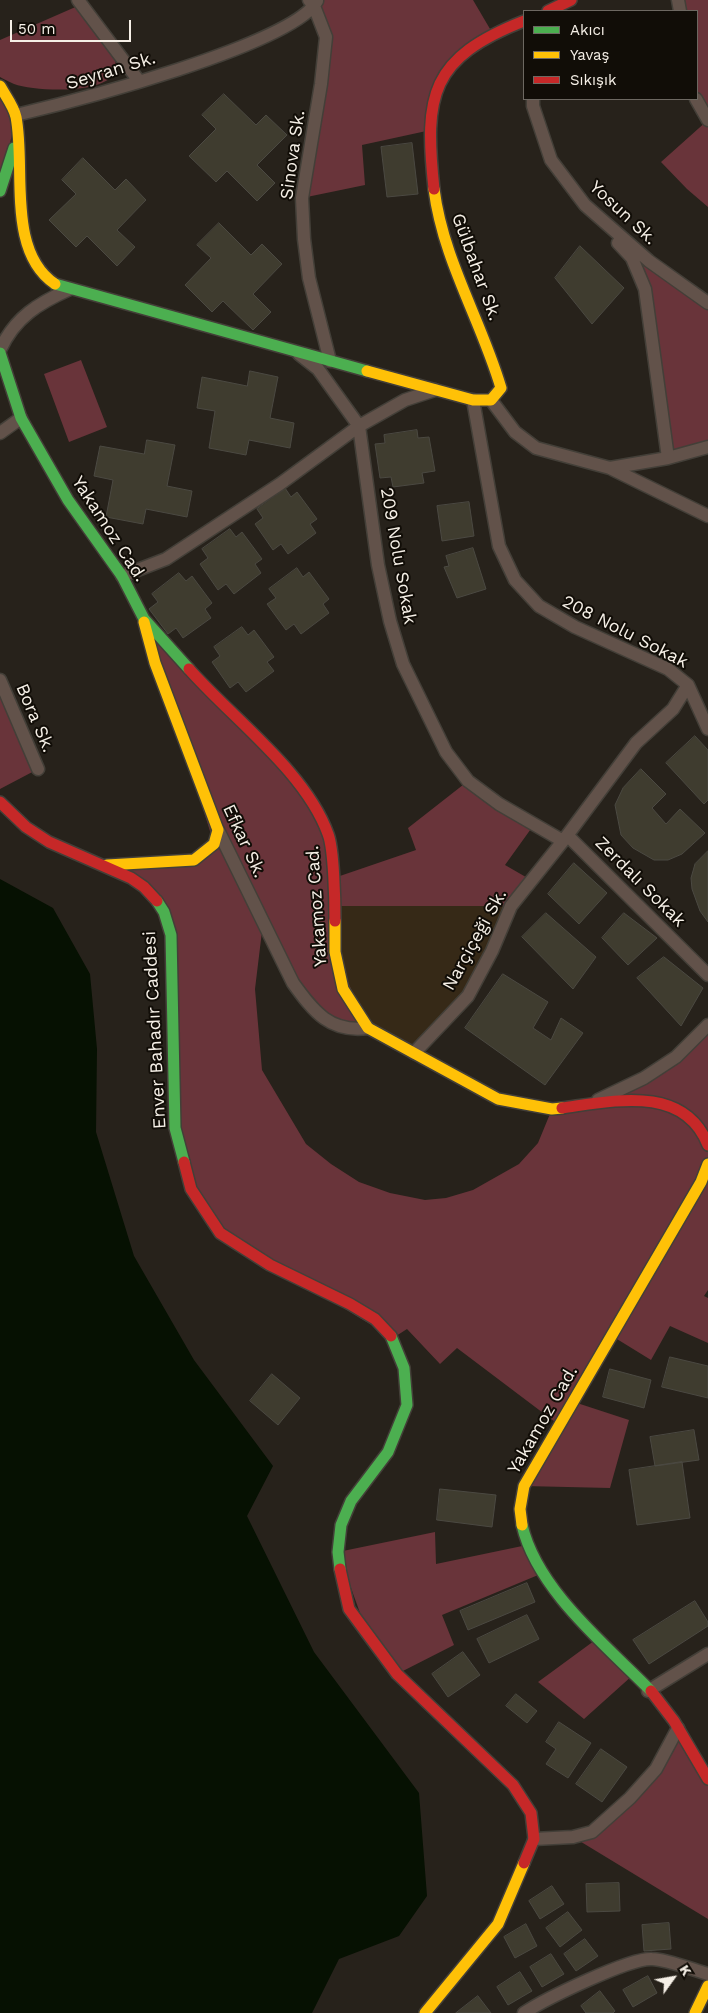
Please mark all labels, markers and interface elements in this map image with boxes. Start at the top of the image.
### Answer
scale bar [12,10,134,42]
legend [523,10,698,100]
text: 50 m [18,20,55,38]
text: Akıcı [570,21,605,39]
text: Yavaş [570,46,610,64]
street label: Seyran Sk. [64,47,158,95]
text: Sıkışık [570,71,616,89]
street label: Sinova Sk. [276,109,310,201]
street label: Yosun Sk. [585,176,661,250]
street label: Gülbahar Sk. [447,210,505,324]
street label: Yakamoz Cad. [67,472,151,586]
street label: 209 Nolu Sokak [375,486,421,626]
street label: 208 Nolu Sokak [558,591,692,673]
street label: Bora Sk. [11,680,59,756]
street label: Efkar Sk. [218,801,270,881]
street label: Zerdalı Sokak [590,832,690,932]
street label: Yakamoz Cad. [302,845,332,967]
street label: Narçiçeği Sk. [438,885,512,995]
street label: Enver Bahadır Caddesi [139,930,171,1130]
street label: Yakamoz Cad. [503,1362,583,1478]
north arrow [648,1953,698,2003]
text: K [676,1962,695,1978]

